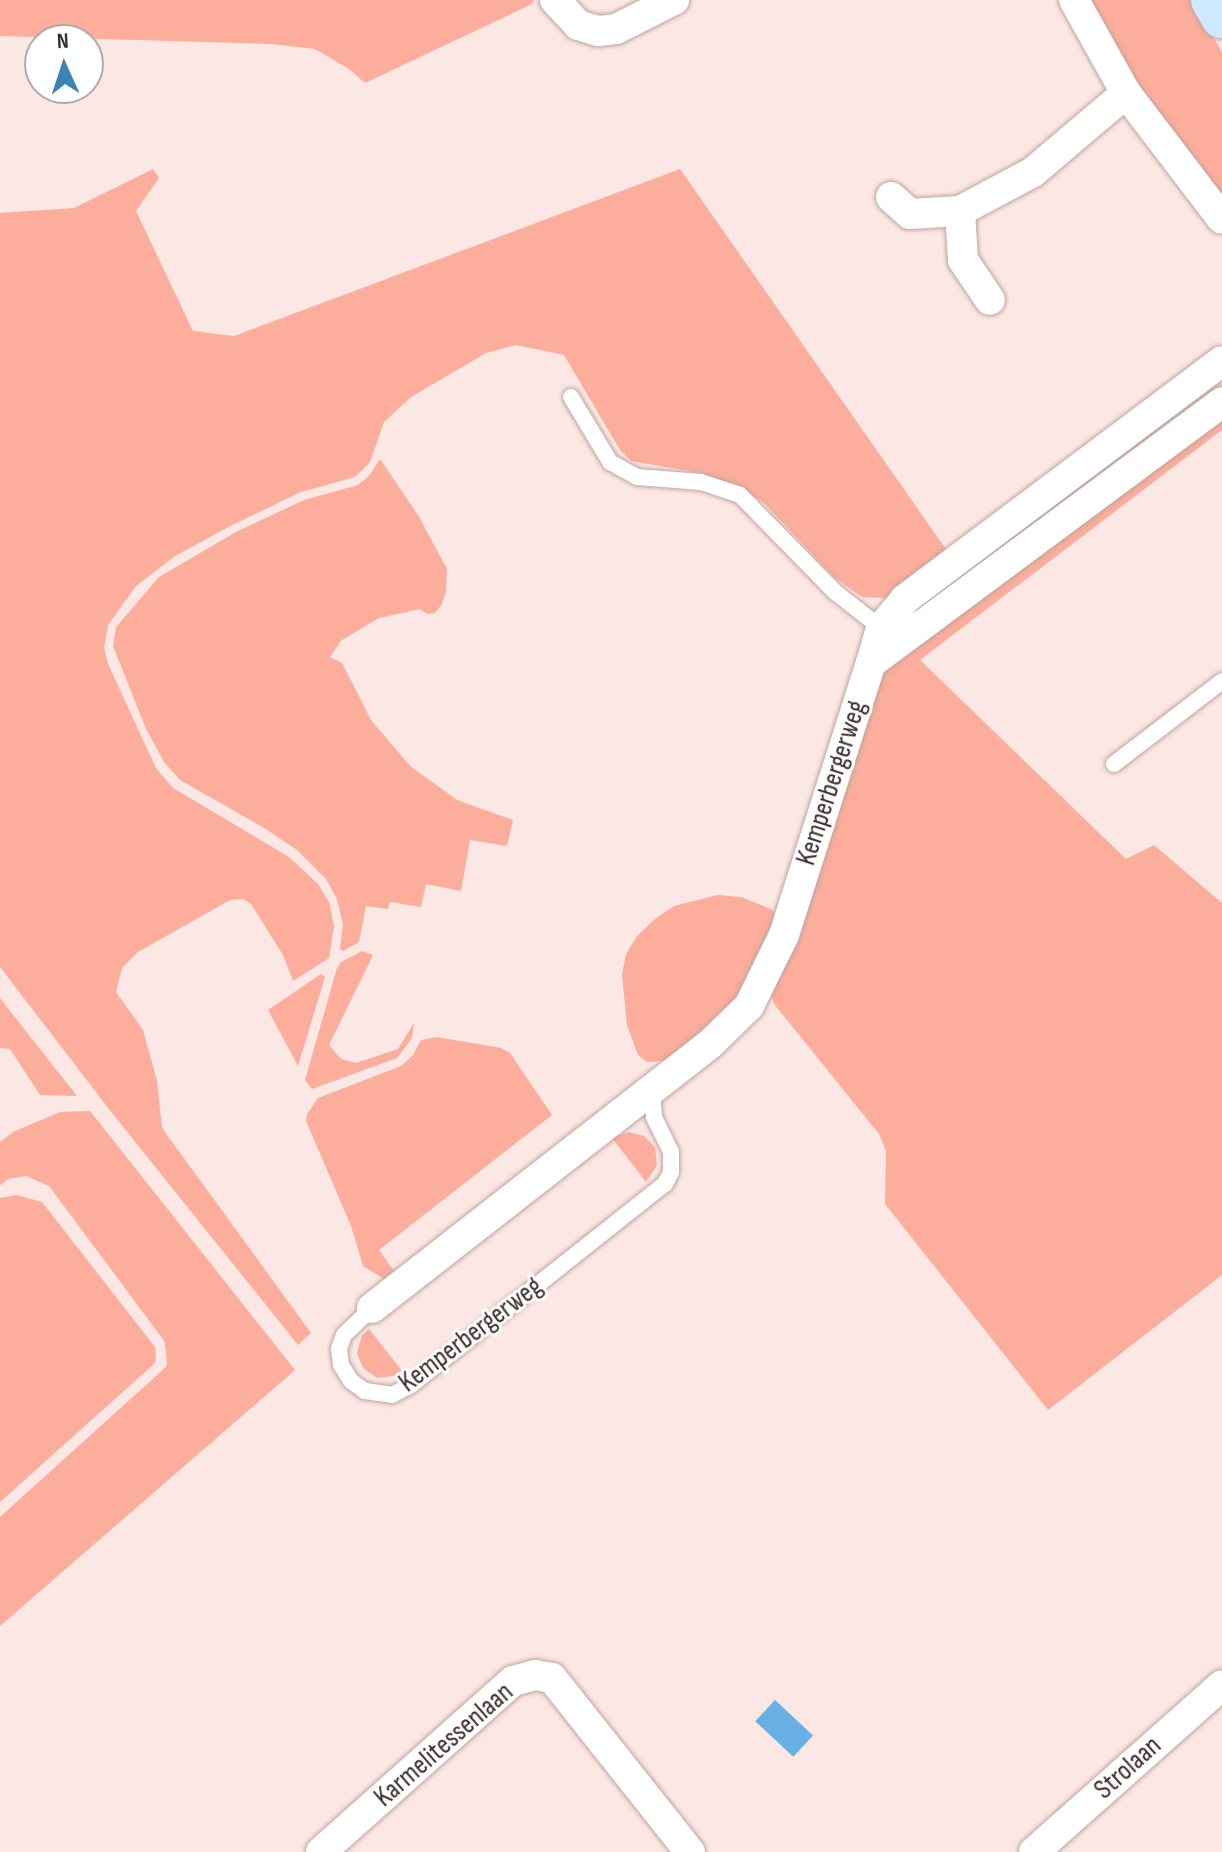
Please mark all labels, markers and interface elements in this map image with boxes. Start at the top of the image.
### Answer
north arrow [24,24,104,104]
text: N [56,28,69,55]
street label: Kemperbergerweg [790,696,874,870]
street label: Kemperbergerweg [393,1270,549,1400]
street label: Karmelitessenlaan [368,1676,520,1814]
street label: Strolaan [1088,1729,1168,1807]

